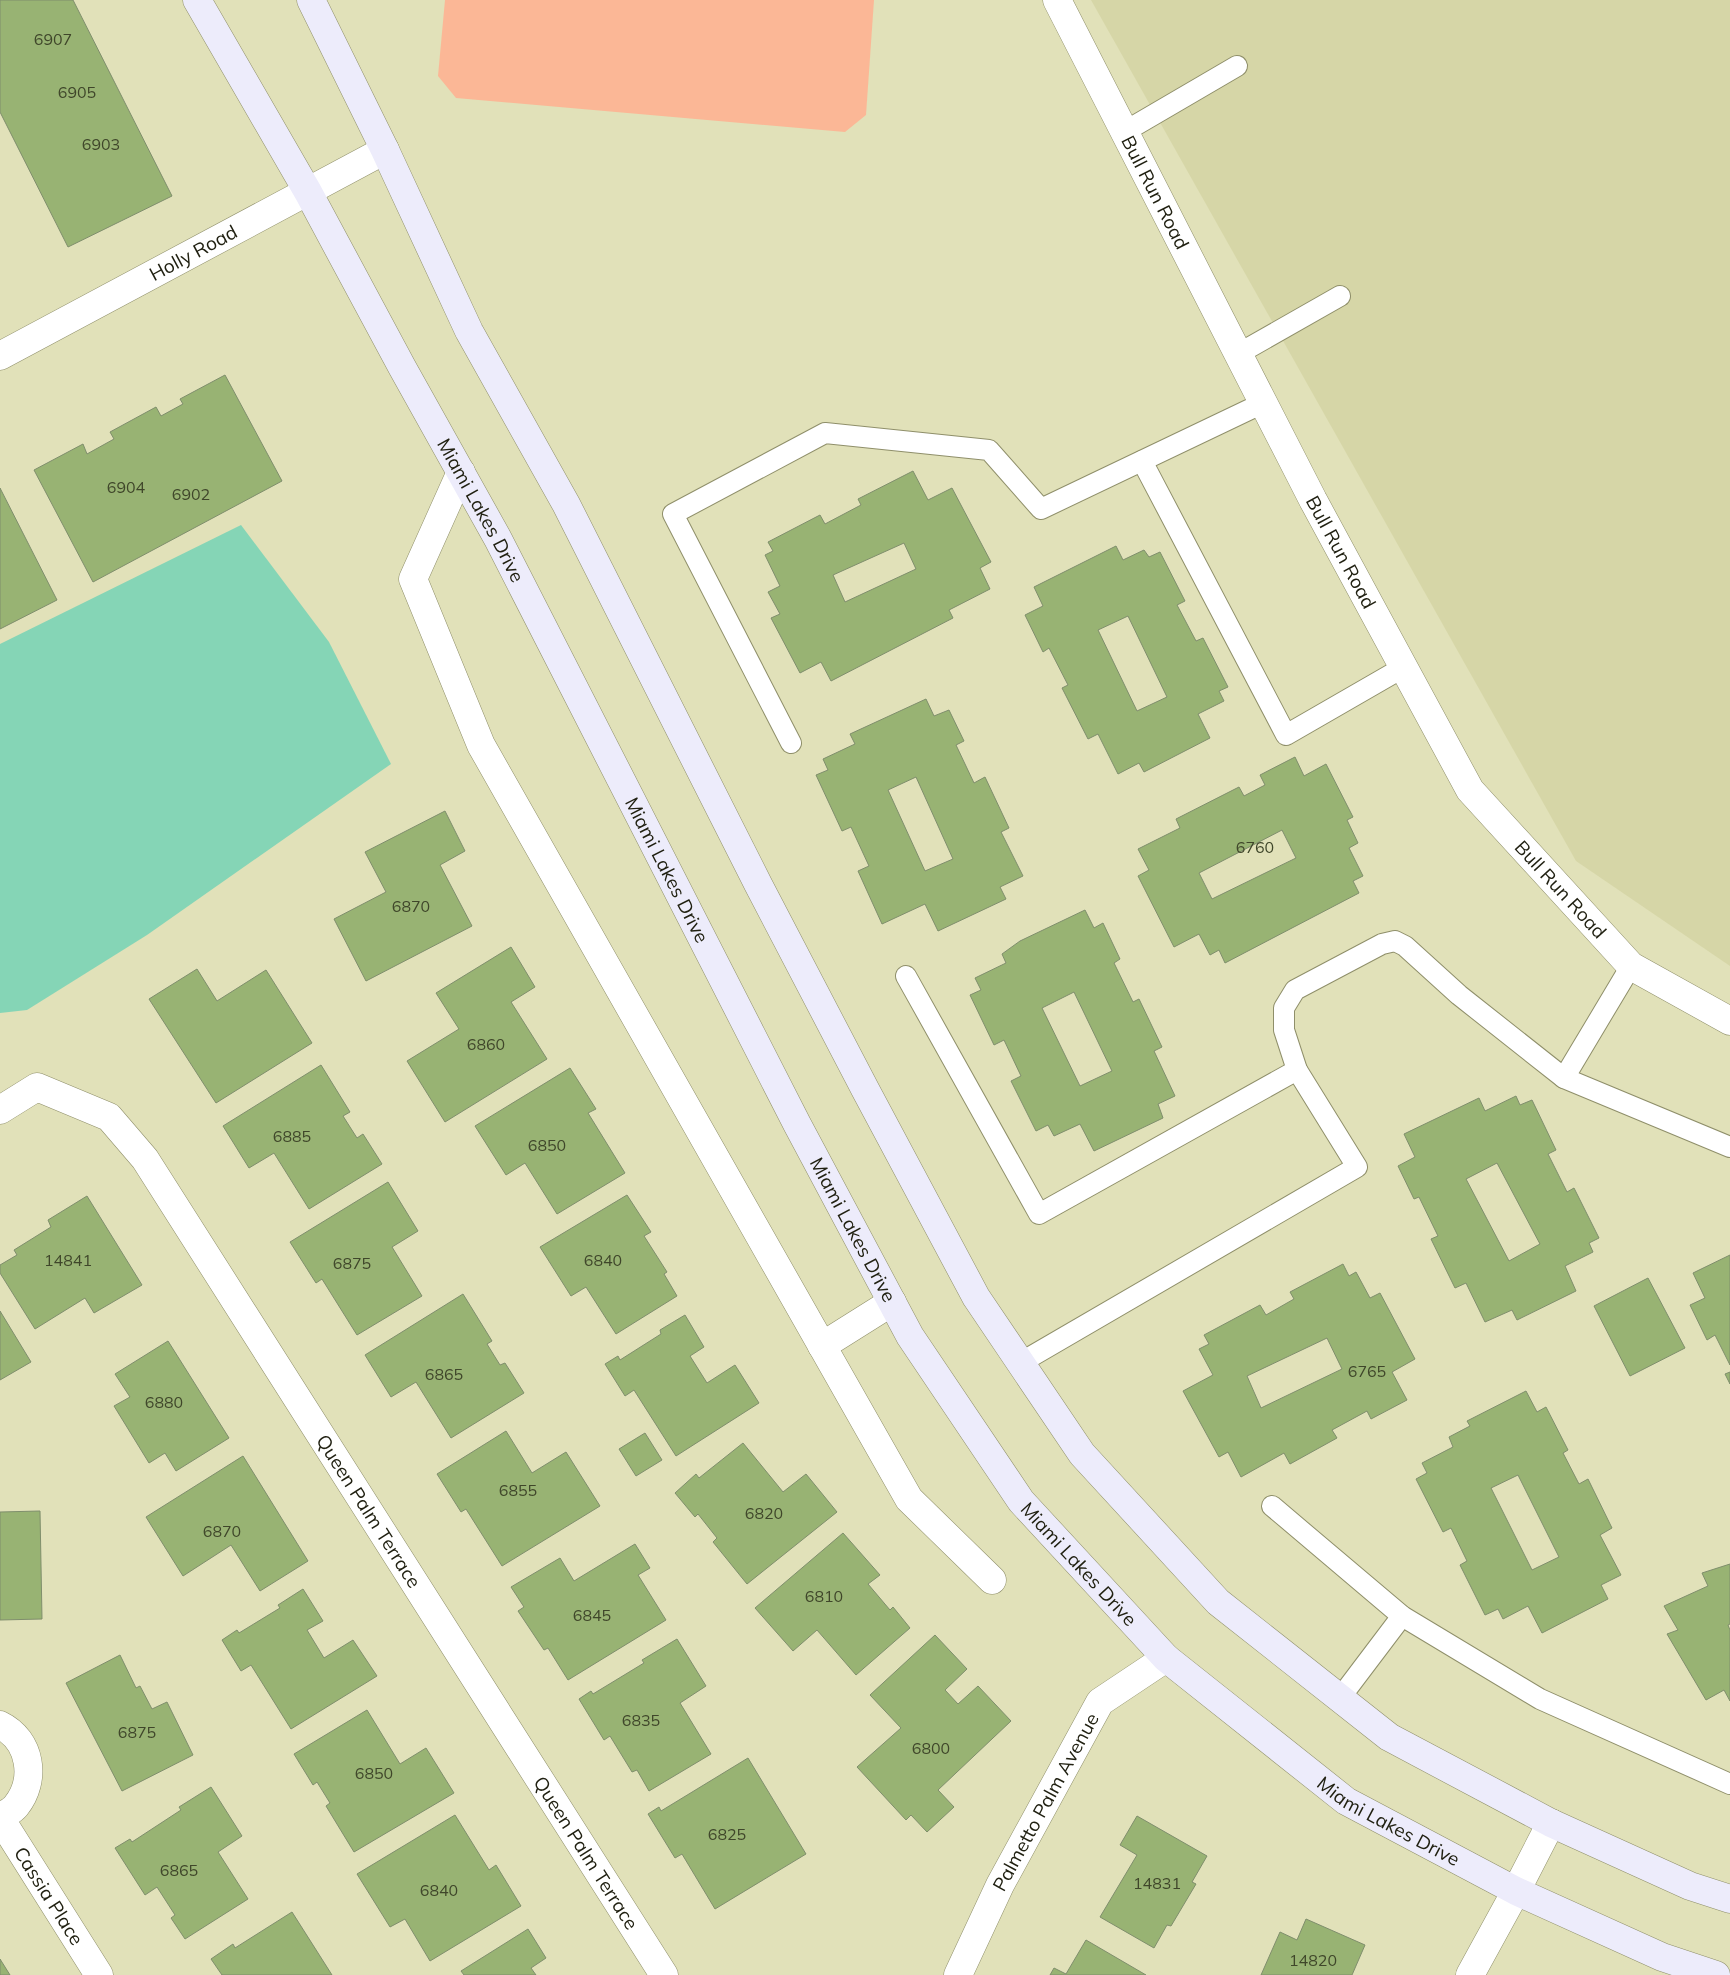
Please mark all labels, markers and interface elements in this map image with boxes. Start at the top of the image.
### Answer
house number: 6907 [34,29,72,49]
house number: 6905 [58,82,96,102]
street label: Bull Run Road [1116,131,1195,253]
house number: 6903 [82,134,120,154]
street label: Holly Road [145,219,241,286]
street label: Miami Lakes Drive [432,434,530,586]
house number: 6904 [107,477,146,497]
house number: 6902 [172,484,210,504]
street label: Bull Run Road [1301,492,1381,613]
street label: Miami Lakes Drive [620,793,714,947]
street label: Bull Run Road [1510,835,1612,943]
house number: 6760 [1236,837,1274,857]
house number: 6870 [392,896,430,916]
house number: 6860 [467,1034,505,1054]
house number: 6885 [273,1126,311,1146]
house number: 6850 [528,1135,566,1155]
street label: Miami Lakes Drive [805,1153,902,1306]
house number: 14841 [44,1250,92,1270]
house number: 6840 [584,1250,622,1270]
house number: 6875 [333,1253,371,1273]
house number: 6765 [1348,1361,1386,1381]
house number: 6865 [425,1364,463,1384]
house number: 6880 [145,1392,183,1412]
street label: Queen Palm Terrace [311,1430,426,1592]
house number: 6855 [499,1480,537,1500]
street label: Miami Lakes Drive [1016,1497,1142,1631]
house number: 6820 [745,1503,783,1523]
house number: 6870 [203,1521,241,1541]
house number: 6810 [805,1586,843,1606]
house number: 6845 [573,1605,611,1625]
street label: Palmetto Palm Avenue [987,1709,1104,1895]
house number: 6835 [622,1710,660,1730]
house number: 6875 [118,1722,156,1742]
house number: 6800 [912,1738,950,1758]
house number: 6850 [355,1763,393,1783]
street label: Miami Lakes Drive [1312,1771,1464,1871]
street label: Queen Palm Terrace [529,1772,644,1934]
house number: 6825 [708,1824,746,1844]
street label: Cassia Place [9,1842,89,1949]
house number: 6865 [160,1860,198,1880]
house number: 14831 [1133,1873,1181,1893]
house number: 6840 [420,1880,458,1900]
house number: 14820 [1289,1950,1337,1970]

